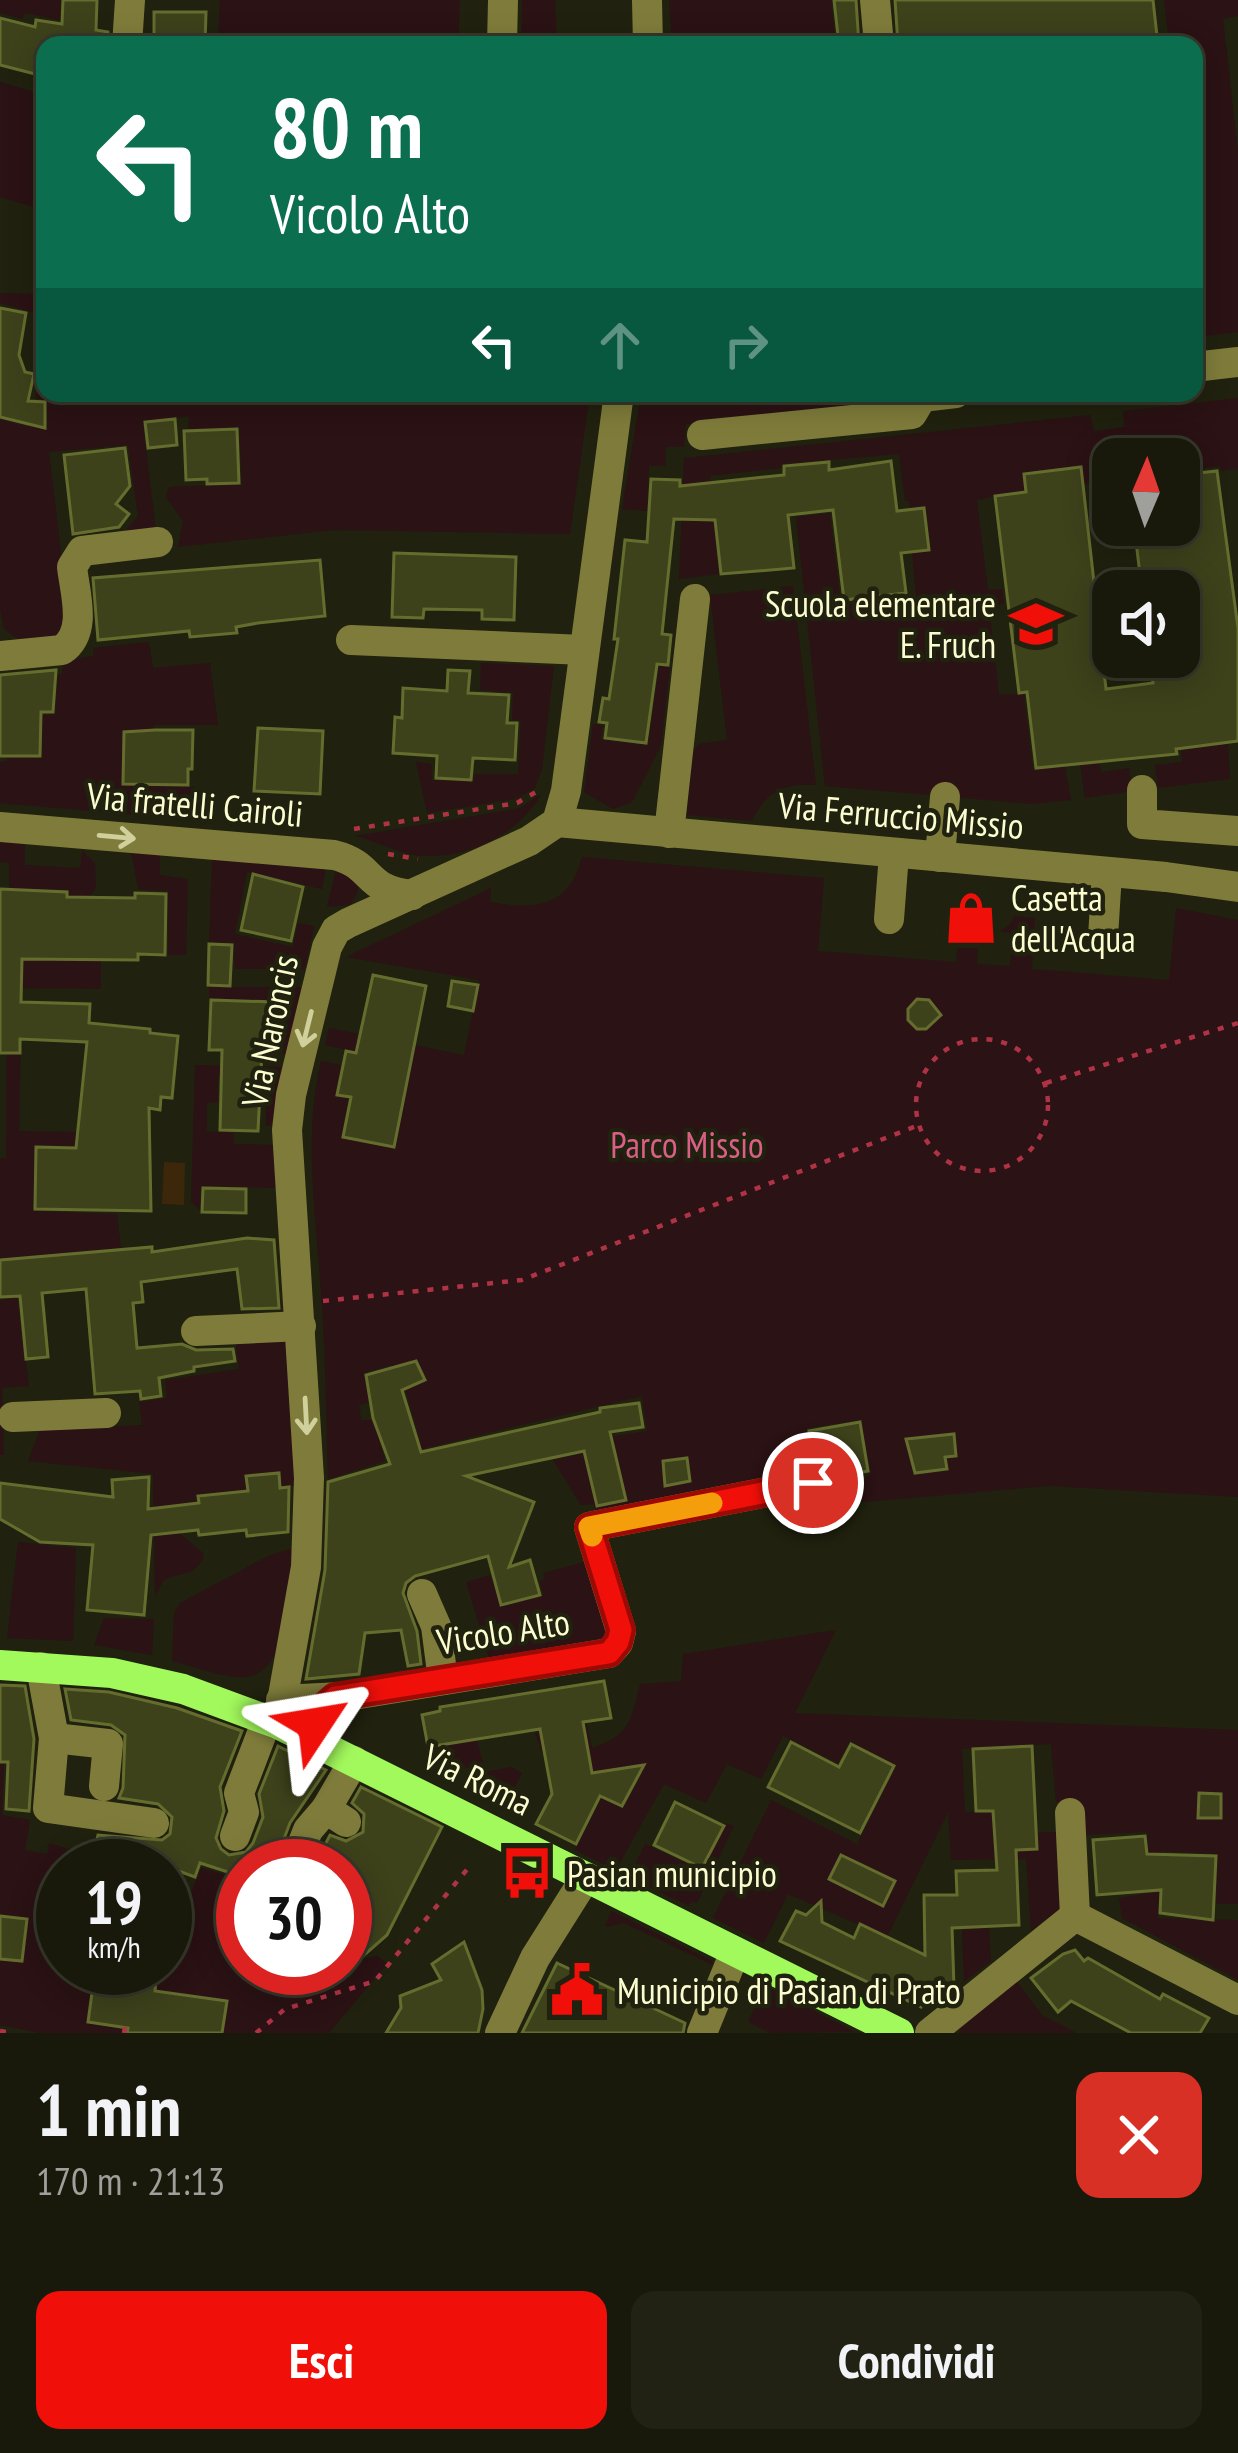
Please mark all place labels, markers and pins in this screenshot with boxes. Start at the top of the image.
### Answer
place label: Scuola elementare E. Fruch [765,580,996,668]
school or university icon: Scuola elementare E. Fruch [1007,595,1065,653]
place label: Casetta dell'Acqua [1011,874,1136,962]
shop icon: Casetta dell'Acqua [942,889,1000,947]
pin [762,1432,864,1534]
bus stop icon: Pasian municipio [498,1844,556,1902]
place label: Pasian municipio [567,1850,777,1897]
public building icon: Municipio di Pasian di Prato [548,1961,606,2019]
place label: Municipio di Pasian di Prato [617,1967,961,2014]

